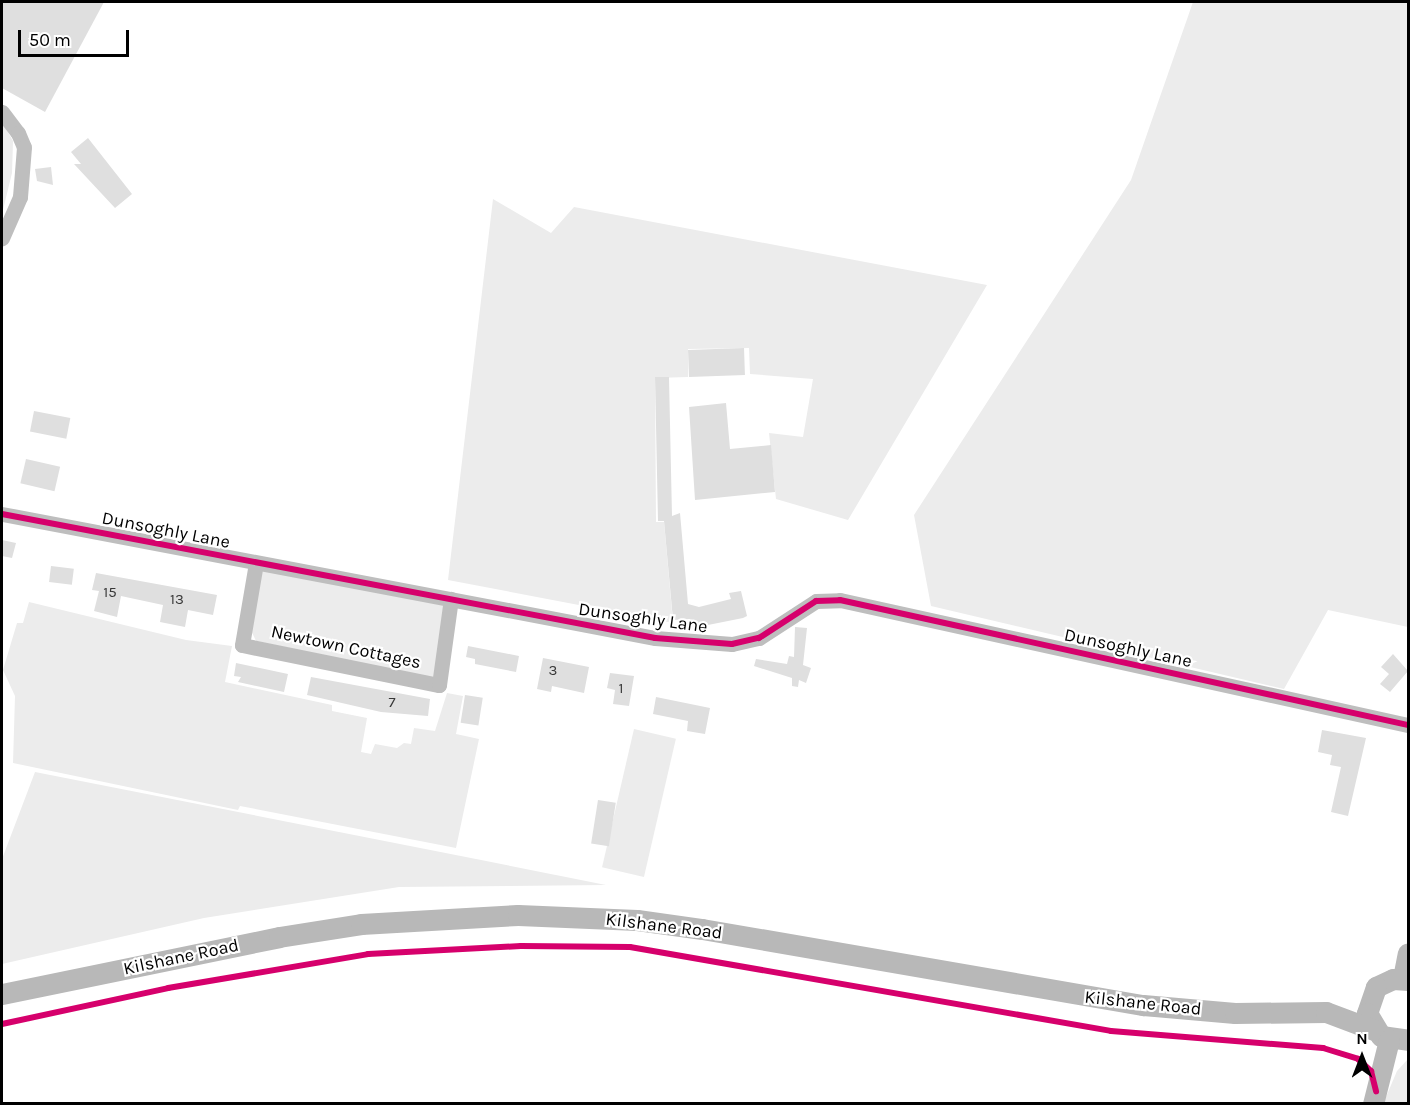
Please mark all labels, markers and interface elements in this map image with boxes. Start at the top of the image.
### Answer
scale bar [21,18,132,56]
text: 50 m [29,29,71,51]
street label: Dunsoghly Lane [100,507,232,553]
house number: 15 [103,584,117,602]
house number: 13 [170,591,184,609]
street label: Dunsoghly Lane [577,598,709,638]
street label: Newtown Cottages [269,621,423,673]
street label: Dunsoghly Lane [1062,624,1194,672]
house number: 3 [549,662,557,680]
house number: 1 [619,680,623,698]
house number: 7 [388,694,396,712]
street label: Kilshane Road [604,908,724,944]
street label: Kilshane Road [121,934,241,980]
street label: Kilshane Road [1083,986,1203,1020]
north arrow [1332,1027,1392,1087]
text: N [1356,1029,1368,1048]

